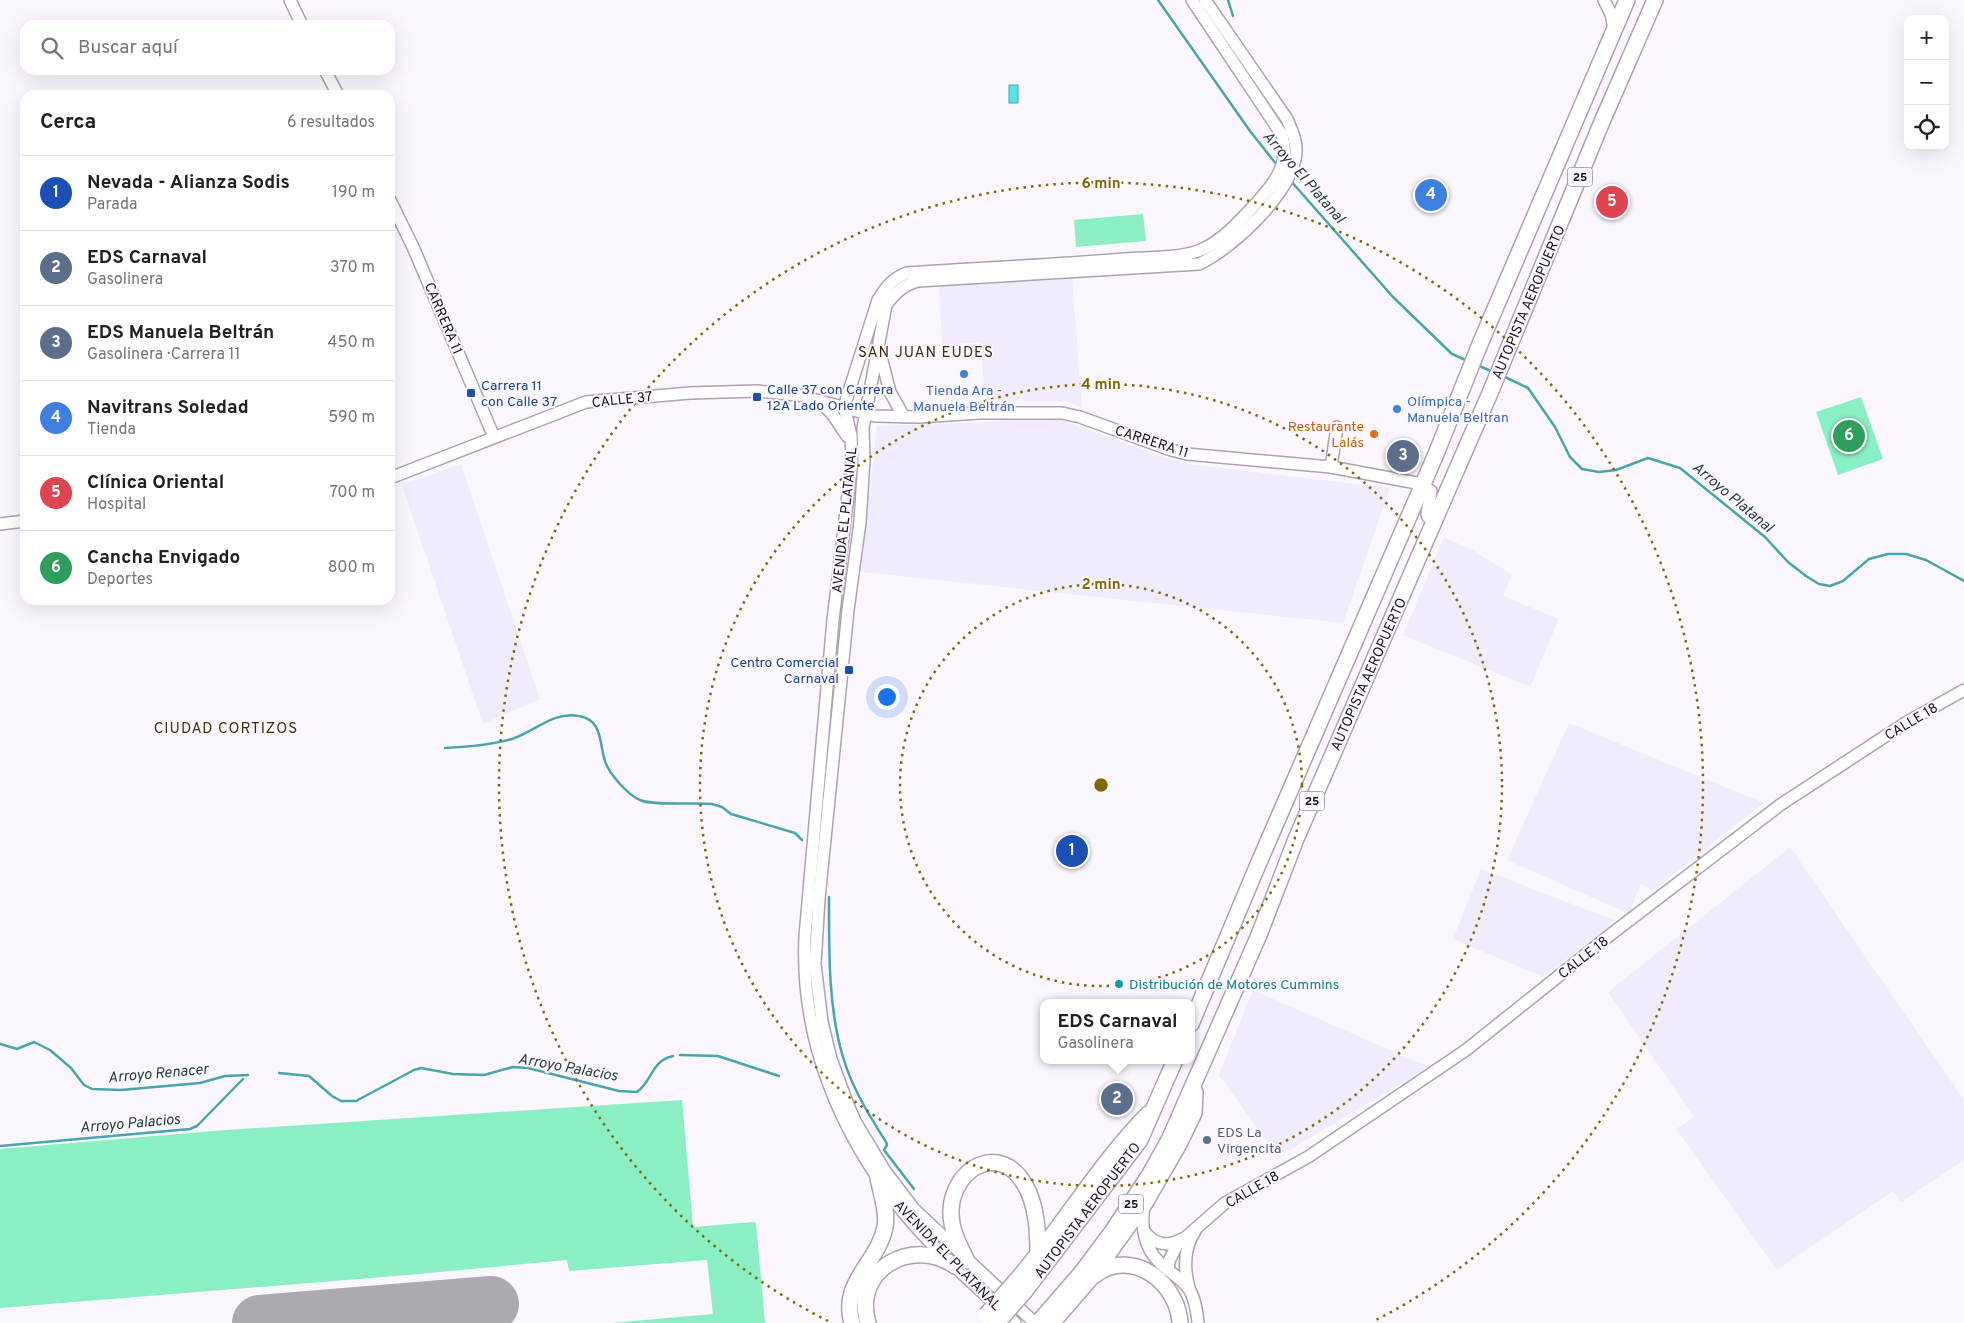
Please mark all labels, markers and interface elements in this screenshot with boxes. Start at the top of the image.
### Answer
map controls [1904,15,1949,150]
button: + [1904,15,1949,60]
search box [20,20,395,75]
icon: search [38,34,66,62]
text: Buscar aquí [78,36,178,60]
button: − [1904,60,1949,105]
button: locate [1904,105,1949,150]
text: Cerca [40,109,96,136]
text: 6 resultados [287,113,375,133]
water label: Arroyo El Platanal [1258,128,1349,229]
road number: 25 [1568,168,1592,186]
text: Nevada - Alianza Sodis [87,171,290,195]
text: 6 min [1081,175,1121,194]
pin: 4 [1415,176,1447,214]
text: 1 [53,183,59,203]
text: 190 m [332,183,375,203]
pin: 5 [1596,183,1628,221]
text: Parada [87,195,137,215]
street label: AUTOPISTA AEROPUERTO [1489,223,1570,382]
text: EDS Carnaval [87,246,207,270]
text: 2 [51,258,61,278]
text: 370 m [330,258,375,278]
text: Gasolinera [87,270,163,290]
street label: CARRERA 11 [420,280,465,357]
text: EDS Manuela Beltrán [87,321,274,345]
text: 3 [51,333,61,353]
text: 450 m [328,333,375,353]
district label: SAN JUAN EUDES [858,344,994,363]
text: Gasolinera · Carrera 11 [87,345,241,365]
marker: Tienda Ara - Manuela Beltrán [958,368,970,380]
text: 4 min [1081,376,1121,395]
place label: Carrera 11 con Calle 37 [481,378,557,411]
place label: Calle 37 con Carrera 12A Lado Oriente [767,382,893,415]
place label: Tienda Ara - Manuela Beltrán [913,383,1015,416]
marker: Carrera 11 con Calle 37 [465,387,477,399]
street label: CALLE 37 [591,389,653,412]
marker: Calle 37 con Carrera 12A Lado Oriente [751,391,763,403]
place label: Olímpica - Manuela Beltran [1407,394,1509,427]
text: Navitrans Soledad [87,396,249,420]
marker: Olímpica - Manuela Beltran [1391,403,1403,415]
text: 4 [51,408,61,428]
text: 590 m [328,408,375,428]
pin: 6 [1833,417,1865,455]
place label: Restaurante Lala´s [1288,419,1364,452]
text: Tienda [87,420,136,440]
street label: CARRERA 11 [1113,423,1191,462]
marker: Restaurante Lala´s [1368,428,1380,440]
pin: 3 [1387,437,1419,475]
street label: AVENIDA EL PLATANAL [829,446,862,594]
water label: Arroyo Platanal [1688,459,1777,538]
text: Clínica Oriental [87,471,224,495]
text: 5 [51,483,61,503]
text: 700 m [329,483,375,503]
text: Hospital [87,495,146,515]
text: Cancha Envigado [87,546,240,570]
text: 6 [51,558,61,578]
text: 800 m [328,558,375,578]
text: Deportes [87,570,153,590]
text: 2 min [1081,576,1121,595]
street label: AUTOPISTA AEROPUERTO [1328,595,1411,754]
place label: Centro Comercial Carnaval [730,655,839,688]
marker: Centro Comercial Carnaval [843,664,855,676]
your location [874,684,900,710]
street label: CALLE 18 [1882,700,1941,745]
district label: CIUDAD CORTIZOS [154,720,298,739]
centre of rings [1092,776,1110,794]
road number: 25 [1300,791,1324,810]
pin: 1 [1056,832,1088,870]
street label: CALLE 18 [1555,933,1612,983]
place label: Distribución de Motores Cummins [1129,977,1339,994]
marker: Distribución de Motores Cummins [1113,978,1125,990]
popup [1040,999,1195,1064]
text: EDS Carnaval [1057,1010,1178,1034]
text: Gasolinera [1057,1034,1134,1054]
water label: Arroyo Palacios [517,1050,619,1087]
water label: Arroyo Renacer [107,1061,210,1088]
pin: 2 [1101,1080,1133,1118]
water label: Arroyo Palacios [79,1111,181,1138]
place label: EDS La Virgencita [1217,1125,1281,1158]
marker: EDS La Virgencita [1201,1134,1213,1146]
street label: AUTOPISTA AEROPUERTO [1032,1140,1145,1282]
street label: CALLE 18 [1223,1168,1283,1212]
road number: 25 [1118,1194,1144,1214]
street label: AVENIDA EL PLATANAL [890,1197,1004,1315]

